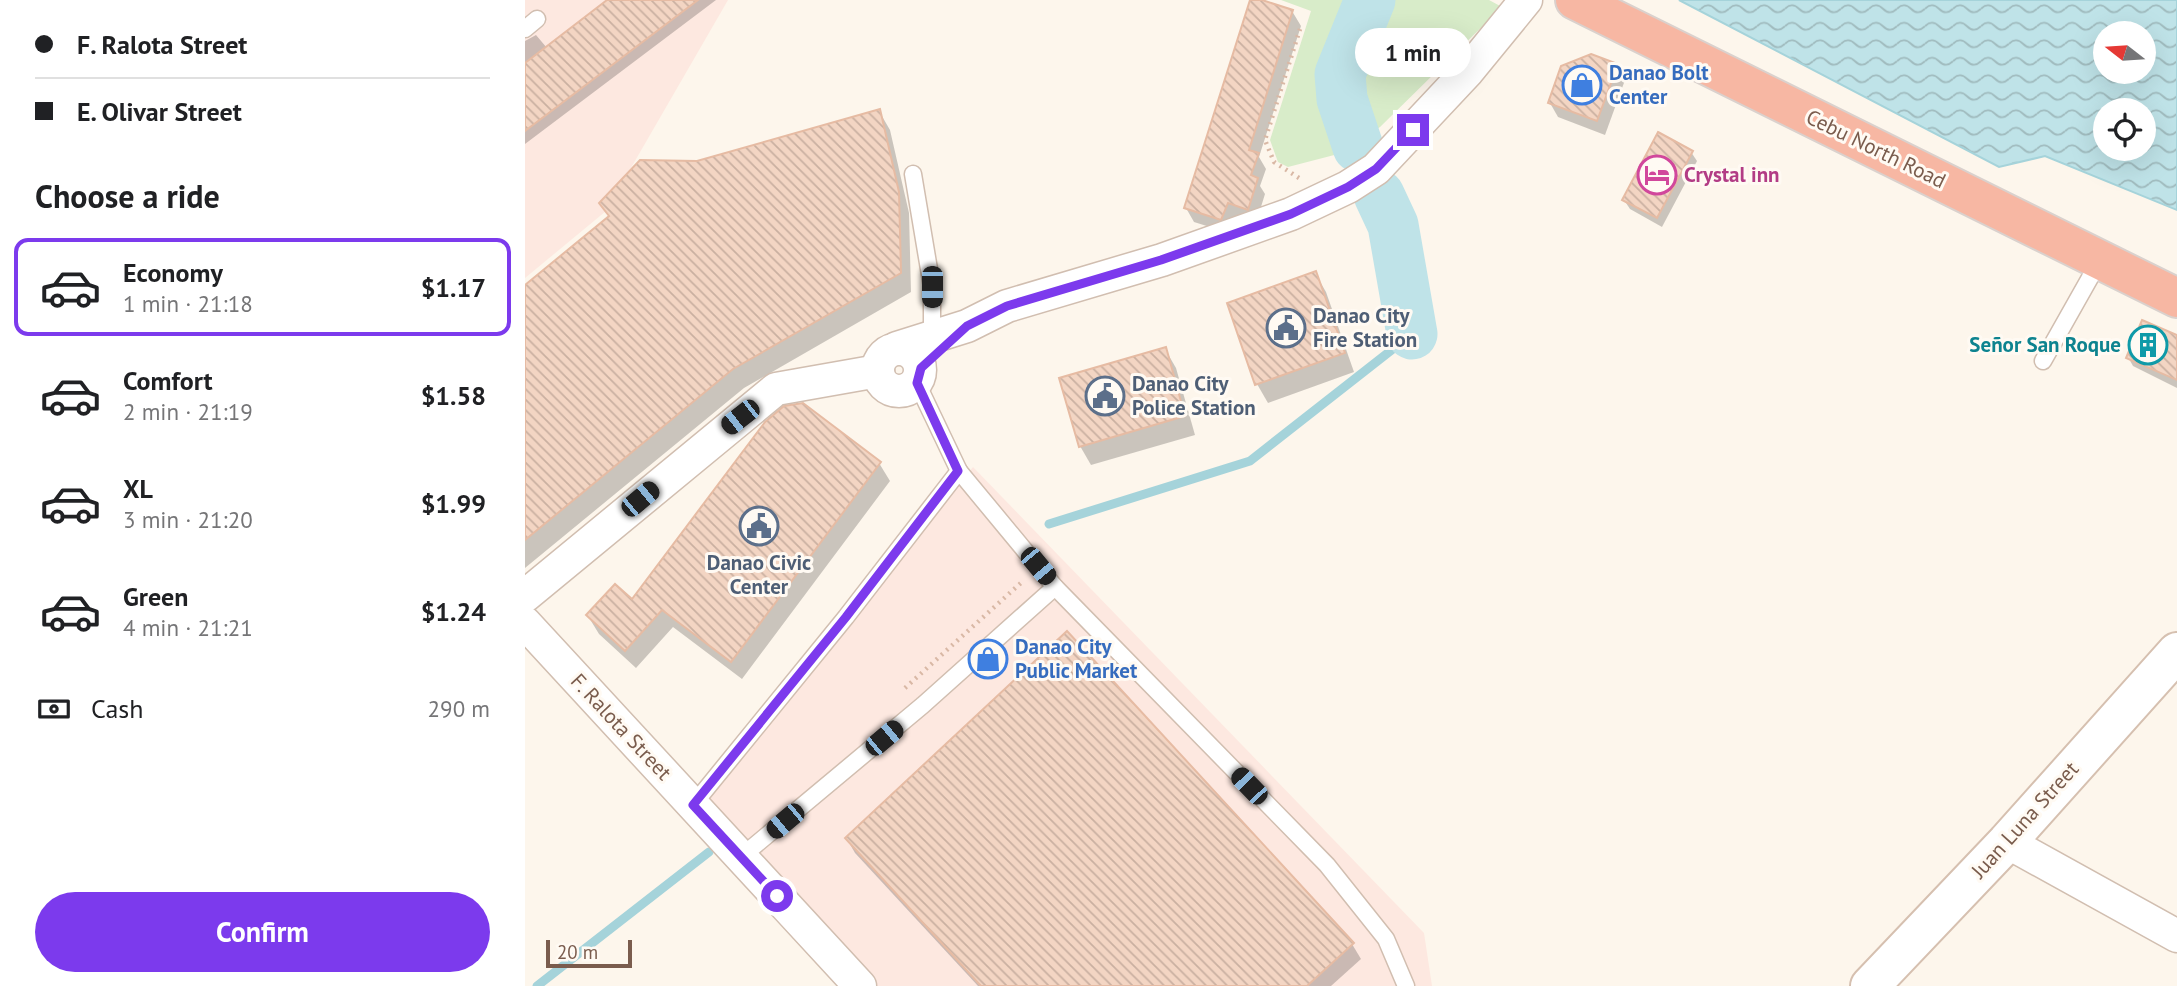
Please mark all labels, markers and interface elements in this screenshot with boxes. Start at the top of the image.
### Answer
north arrow [2093,21,2156,84]
map controls [2093,21,2156,161]
text: F. Ralota Street [77,28,247,61]
callout: 1 min [1355,29,1471,78]
text: 1 min [1385,38,1441,67]
place label: Danao Bolt Center [1609,59,1709,110]
shop icon: Danao Bolt Center [1561,64,1603,106]
text: E. Olivar Street [77,95,242,128]
button: locate [2093,98,2156,161]
street label: Cebu North Road [1802,103,1950,194]
route end [1397,114,1429,146]
hotel icon: Crystal inn [1636,154,1678,196]
place label: Crystal inn [1684,161,1780,188]
text: Choose a ride [35,175,220,217]
icon: car [39,256,102,319]
text: Economy [123,256,223,289]
car [922,266,943,308]
text: $1.17 [421,271,486,304]
text: 1 min · 21:18 [123,289,253,318]
place label: Danao City Fire Station [1313,302,1417,353]
public building icon: Danao City Fire Station [1265,307,1307,349]
building icon: Señor San Roque [2127,324,2169,366]
place label: Señor San Roque [1969,331,2121,358]
icon: car [39,364,102,427]
text: Comfort [123,364,213,397]
place label: Danao City Police Station [1132,370,1256,421]
public building icon: Danao City Police Station [1084,375,1126,417]
text: $1.58 [421,379,486,412]
car [717,396,764,438]
text: 2 min · 21:19 [123,397,253,426]
icon: car [39,472,102,535]
text: XL [123,472,153,505]
car [618,477,663,521]
text: $1.99 [421,487,486,520]
text: 3 min · 21:20 [123,505,253,534]
public building icon: Danao Civic Center [738,505,780,547]
car [1017,543,1060,589]
place label: Danao Civic Center [707,549,811,600]
icon: car [39,580,102,643]
text: Green [123,580,188,613]
text: $1.24 [421,595,486,628]
text: 4 min · 21:21 [123,613,253,642]
place label: Danao City Public Market [1015,633,1138,684]
shop icon: Danao City Public Market [967,638,1009,680]
street label: F. Ralota Street [565,668,678,786]
icon: cash [35,690,73,728]
text: Cash [91,692,143,725]
text: 290 m [428,694,490,723]
car [862,716,907,760]
street label: Juan Luna Street [1964,756,2084,884]
car [1227,764,1272,808]
car [763,799,808,843]
route start [761,880,793,912]
button: Confirm [35,892,490,972]
scale bar [546,937,632,969]
text: 20 m [557,940,598,964]

